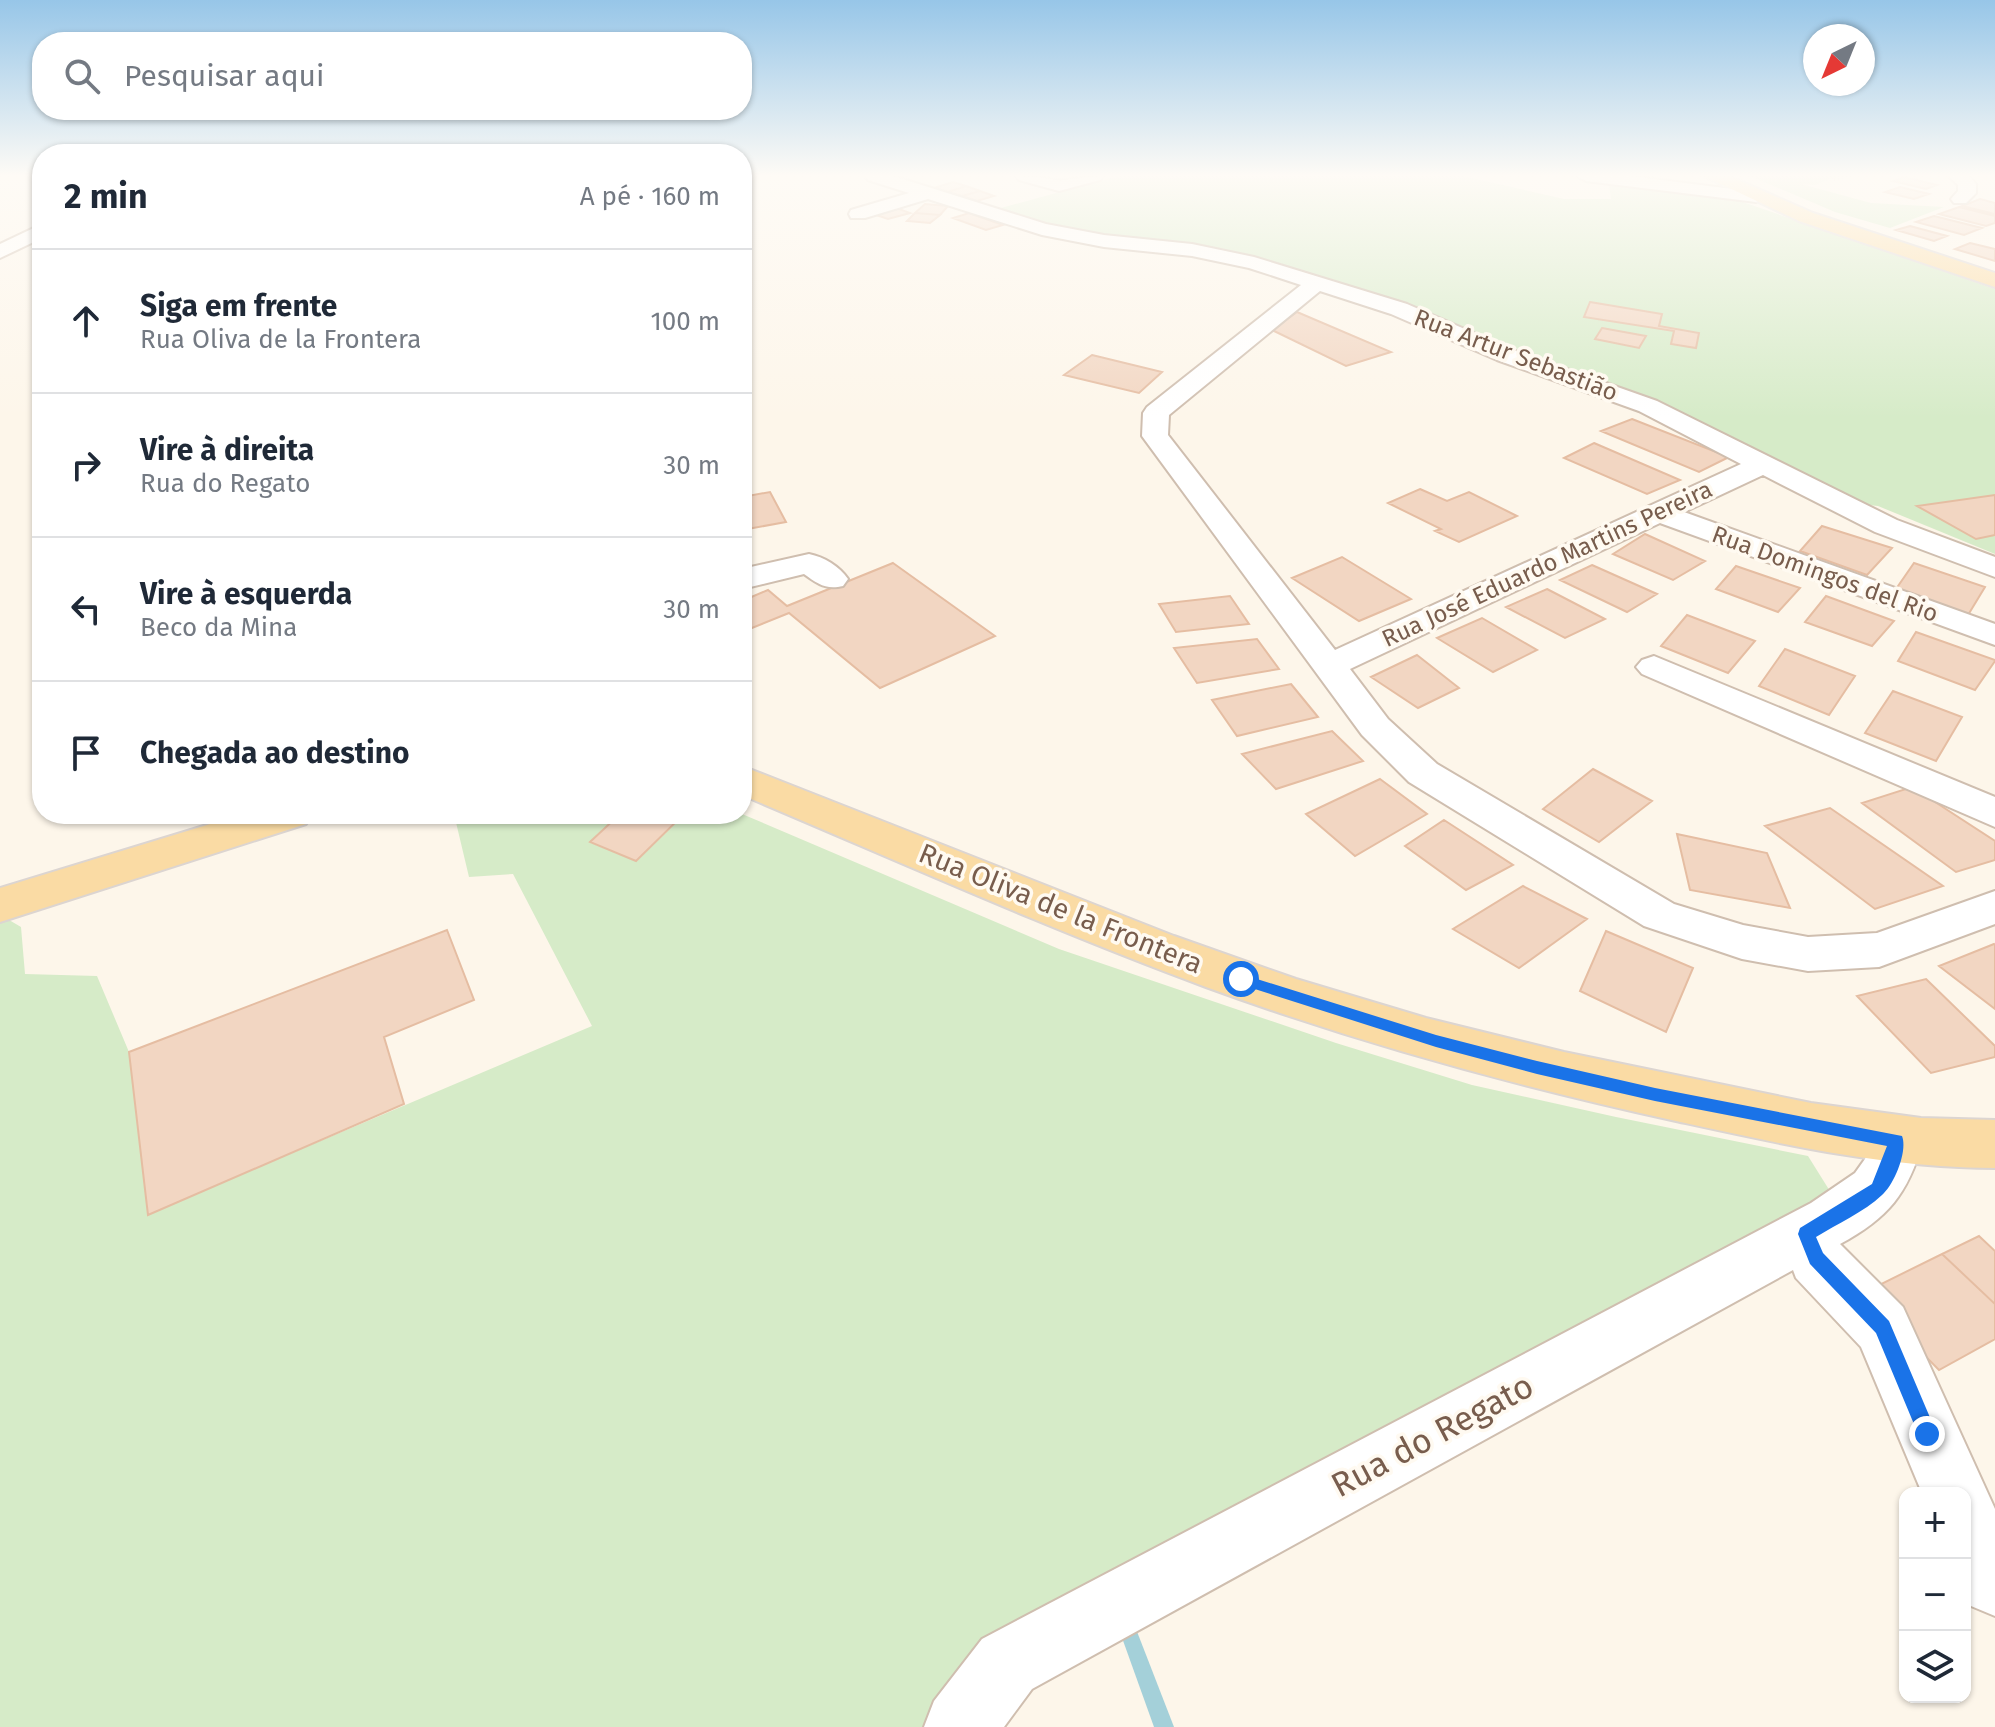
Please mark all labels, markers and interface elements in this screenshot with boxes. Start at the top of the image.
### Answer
north arrow [1803,24,1875,96]
search box [32,32,752,120]
icon: search [60,54,104,98]
text: Pesquisar aqui [124,58,325,94]
text: 2 min [64,176,148,217]
text: A pé · 160 m [580,181,720,212]
text: Siga em frente [140,288,337,324]
icon: ahead [64,299,108,343]
street label: Rua Artur Sebastião [1410,303,1622,407]
text: 100 m [651,306,720,337]
text: Rua Oliva de la Frontera [140,324,421,355]
text: Vire à direita [140,432,314,468]
icon: right [64,443,108,487]
text: 30 m [663,450,720,481]
text: Rua do Regato [140,468,310,499]
street label: Rua José Eduardo Martins Pereira [1377,475,1717,653]
street label: Rua Domingos del Rio [1708,520,1942,628]
text: Vire à esquerda [140,576,352,612]
icon: left [64,587,108,631]
text: 30 m [663,594,720,625]
text: Beco da Mina [140,612,297,643]
icon: arrive [64,731,108,775]
text: Chegada ao destino [140,735,410,771]
street label: Rua Oliva de la Frontera [914,836,1207,981]
route start [1223,961,1259,997]
street label: Rua do Regato [1324,1365,1540,1506]
route end [1909,1416,1945,1452]
map controls [1899,1487,1971,1703]
button: + [1899,1487,1971,1559]
button: − [1899,1559,1971,1631]
button: layers [1899,1631,1971,1703]

